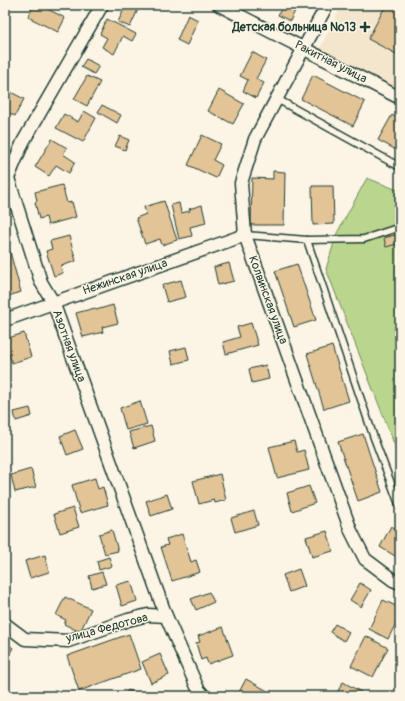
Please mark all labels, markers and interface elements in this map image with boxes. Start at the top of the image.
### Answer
place label: Детская больница №13 [232,20,356,35]
marker: Детская больница №13 [359,21,371,33]
street label: Ракитная улица [292,37,370,87]
street label: Колвинская улица [245,254,291,347]
street label: Нежинская улица [81,255,170,299]
street label: Азотная улица [49,308,89,385]
street label: улица Федотова [64,610,150,646]

